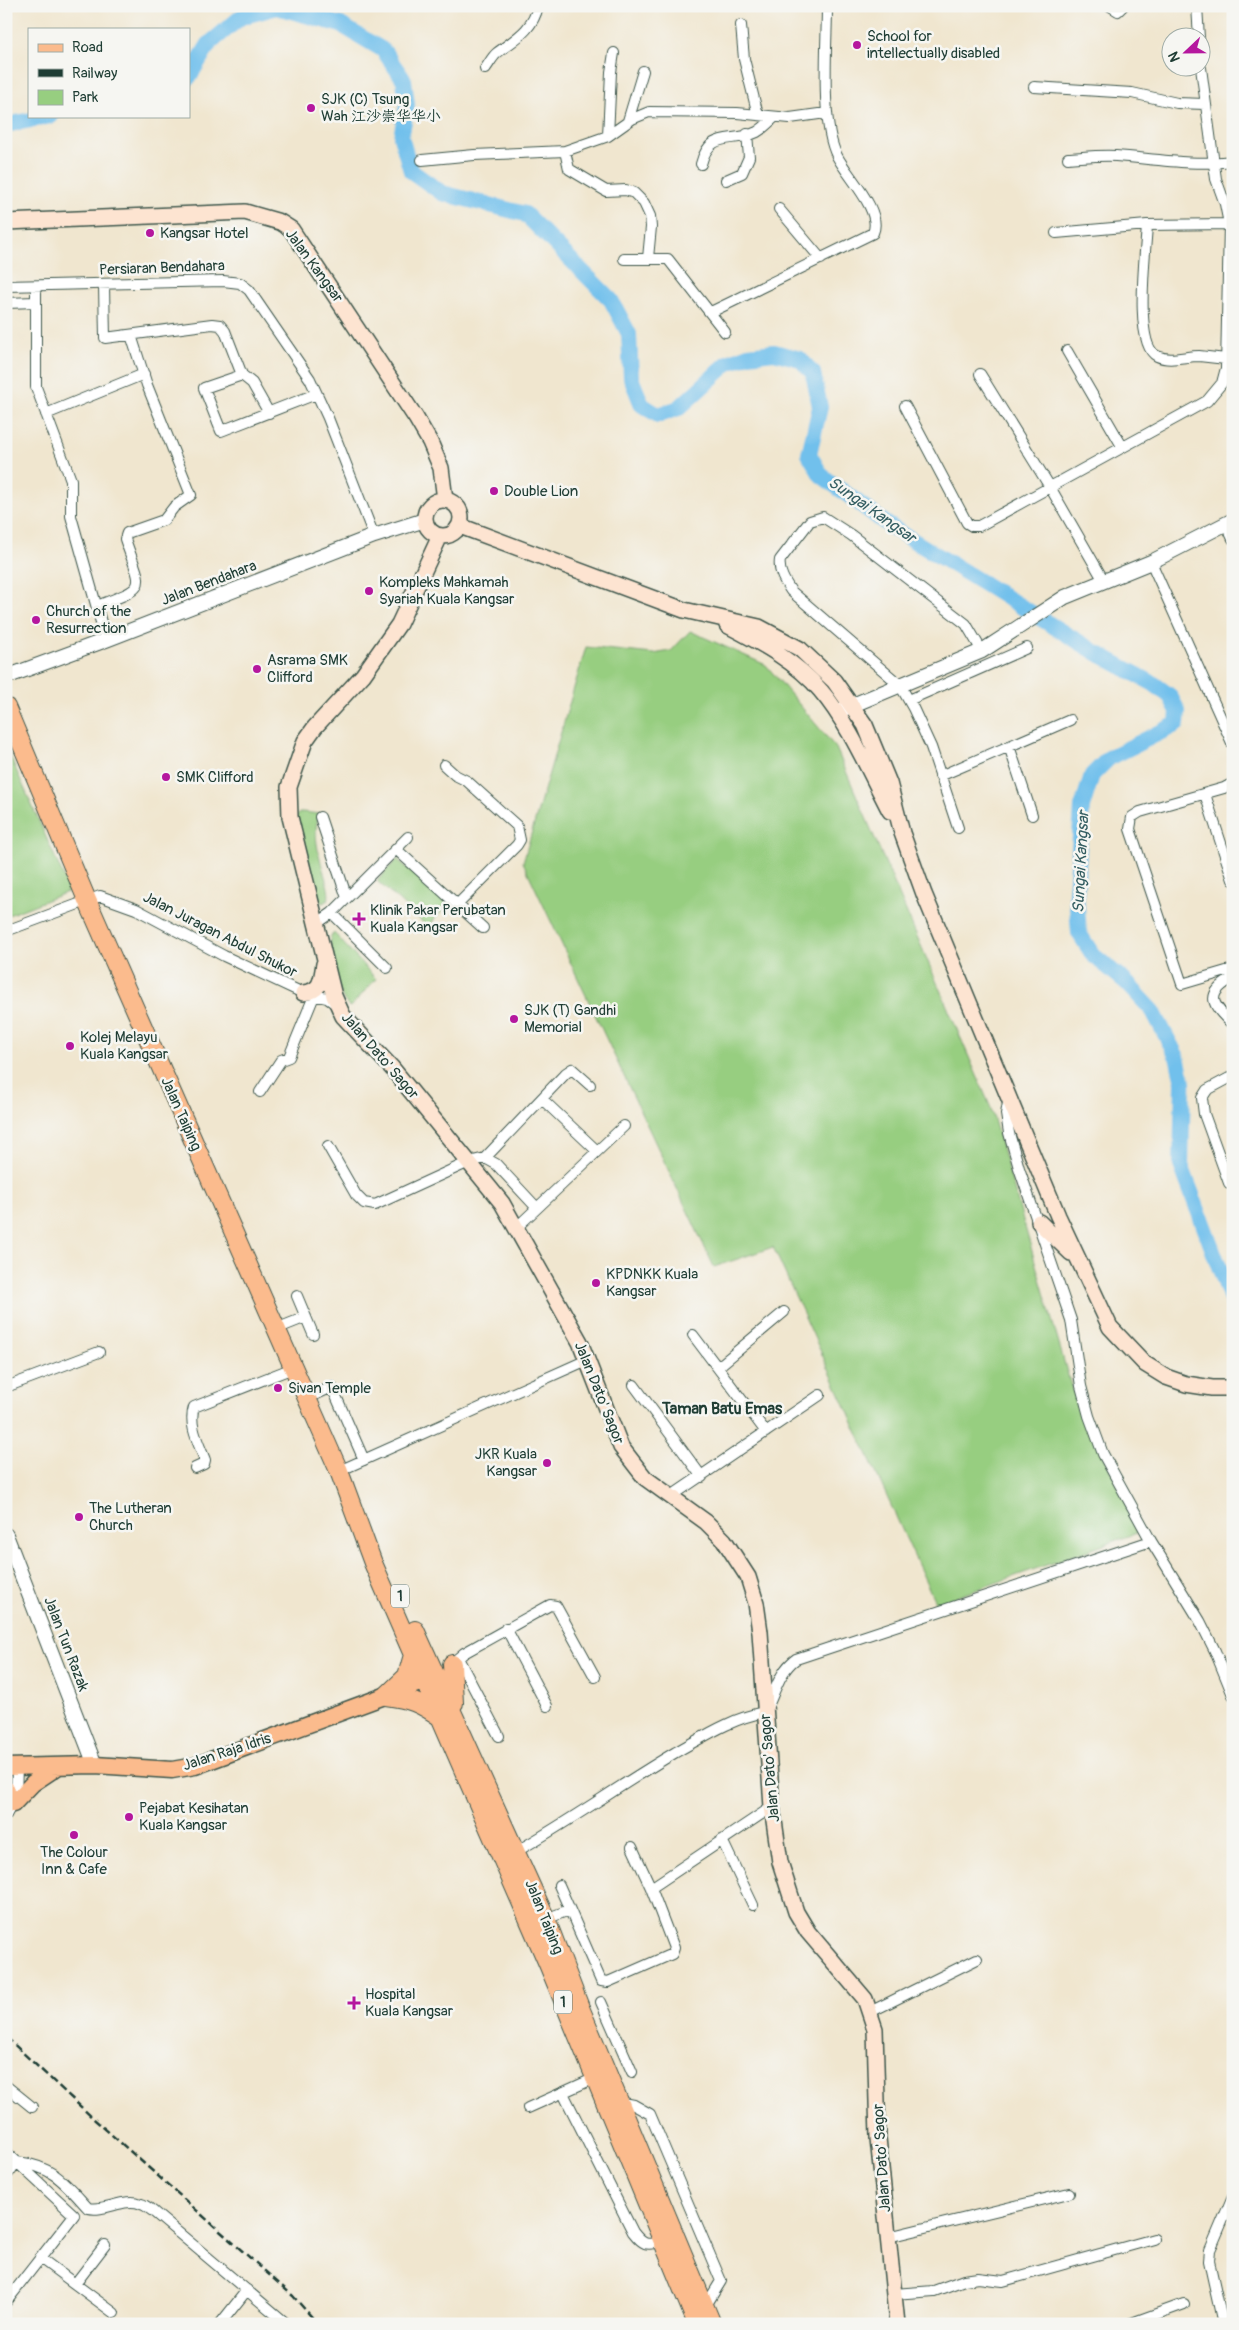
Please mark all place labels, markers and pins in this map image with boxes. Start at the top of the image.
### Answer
place label: School for intellectually disabled [867,27,1000,63]
marker: School for intellectually disabled [851,39,863,51]
place label: SJK (C) Tsung Wah 江沙崇华华小 [321,90,441,126]
marker: SJK (C) Tsung Wah 江沙崇华华小 [305,102,317,114]
place label: Kangsar Hotel [160,224,248,243]
marker: Kangsar Hotel [144,227,156,239]
place label: Double Lion [504,482,578,501]
marker: Double Lion [488,485,500,497]
place label: Kompleks Mahkamah Syariah Kuala Kangsar [379,573,515,609]
marker: Kompleks Mahkamah Syariah Kuala Kangsar [363,585,375,597]
place label: Church of the Resurrection [46,602,132,638]
marker: Church of the Resurrection [30,614,42,626]
place label: Asrama SMK Clifford [267,651,348,687]
marker: Asrama SMK Clifford [251,663,263,675]
place label: SMK Clifford [176,768,254,787]
marker: SMK Clifford [160,771,172,783]
place label: Klinik Pakar Perubatan Kuala Kangsar [370,901,506,937]
marker: Klinik Pakar Perubatan Kuala Kangsar [352,912,366,926]
place label: SJK (T) Gandhi Memorial [524,1001,616,1037]
marker: SJK (T) Gandhi Memorial [508,1013,520,1025]
place label: Kolej Melayu Kuala Kangsar [80,1028,169,1064]
marker: Kolej Melayu Kuala Kangsar [64,1040,76,1052]
place label: KPDNKK Kuala Kangsar [606,1265,698,1301]
marker: KPDNKK Kuala Kangsar [590,1277,602,1289]
place label: Sivan Temple [288,1379,372,1398]
marker: Sivan Temple [272,1382,284,1394]
place label: JKR Kuala Kangsar [475,1445,538,1481]
marker: JKR Kuala Kangsar [541,1457,553,1469]
place label: The Lutheran Church [89,1499,172,1535]
marker: The Lutheran Church [73,1511,85,1523]
place label: Pejabat Kesihatan Kuala Kangsar [139,1799,249,1835]
marker: Pejabat Kesihatan Kuala Kangsar [123,1811,135,1823]
marker: The Colour Inn & Cafe [68,1829,80,1841]
place label: The Colour Inn & Cafe [40,1843,109,1879]
place label: Hospital Kuala Kangsar [365,1985,454,2021]
marker: Hospital Kuala Kangsar [347,1996,361,2010]

